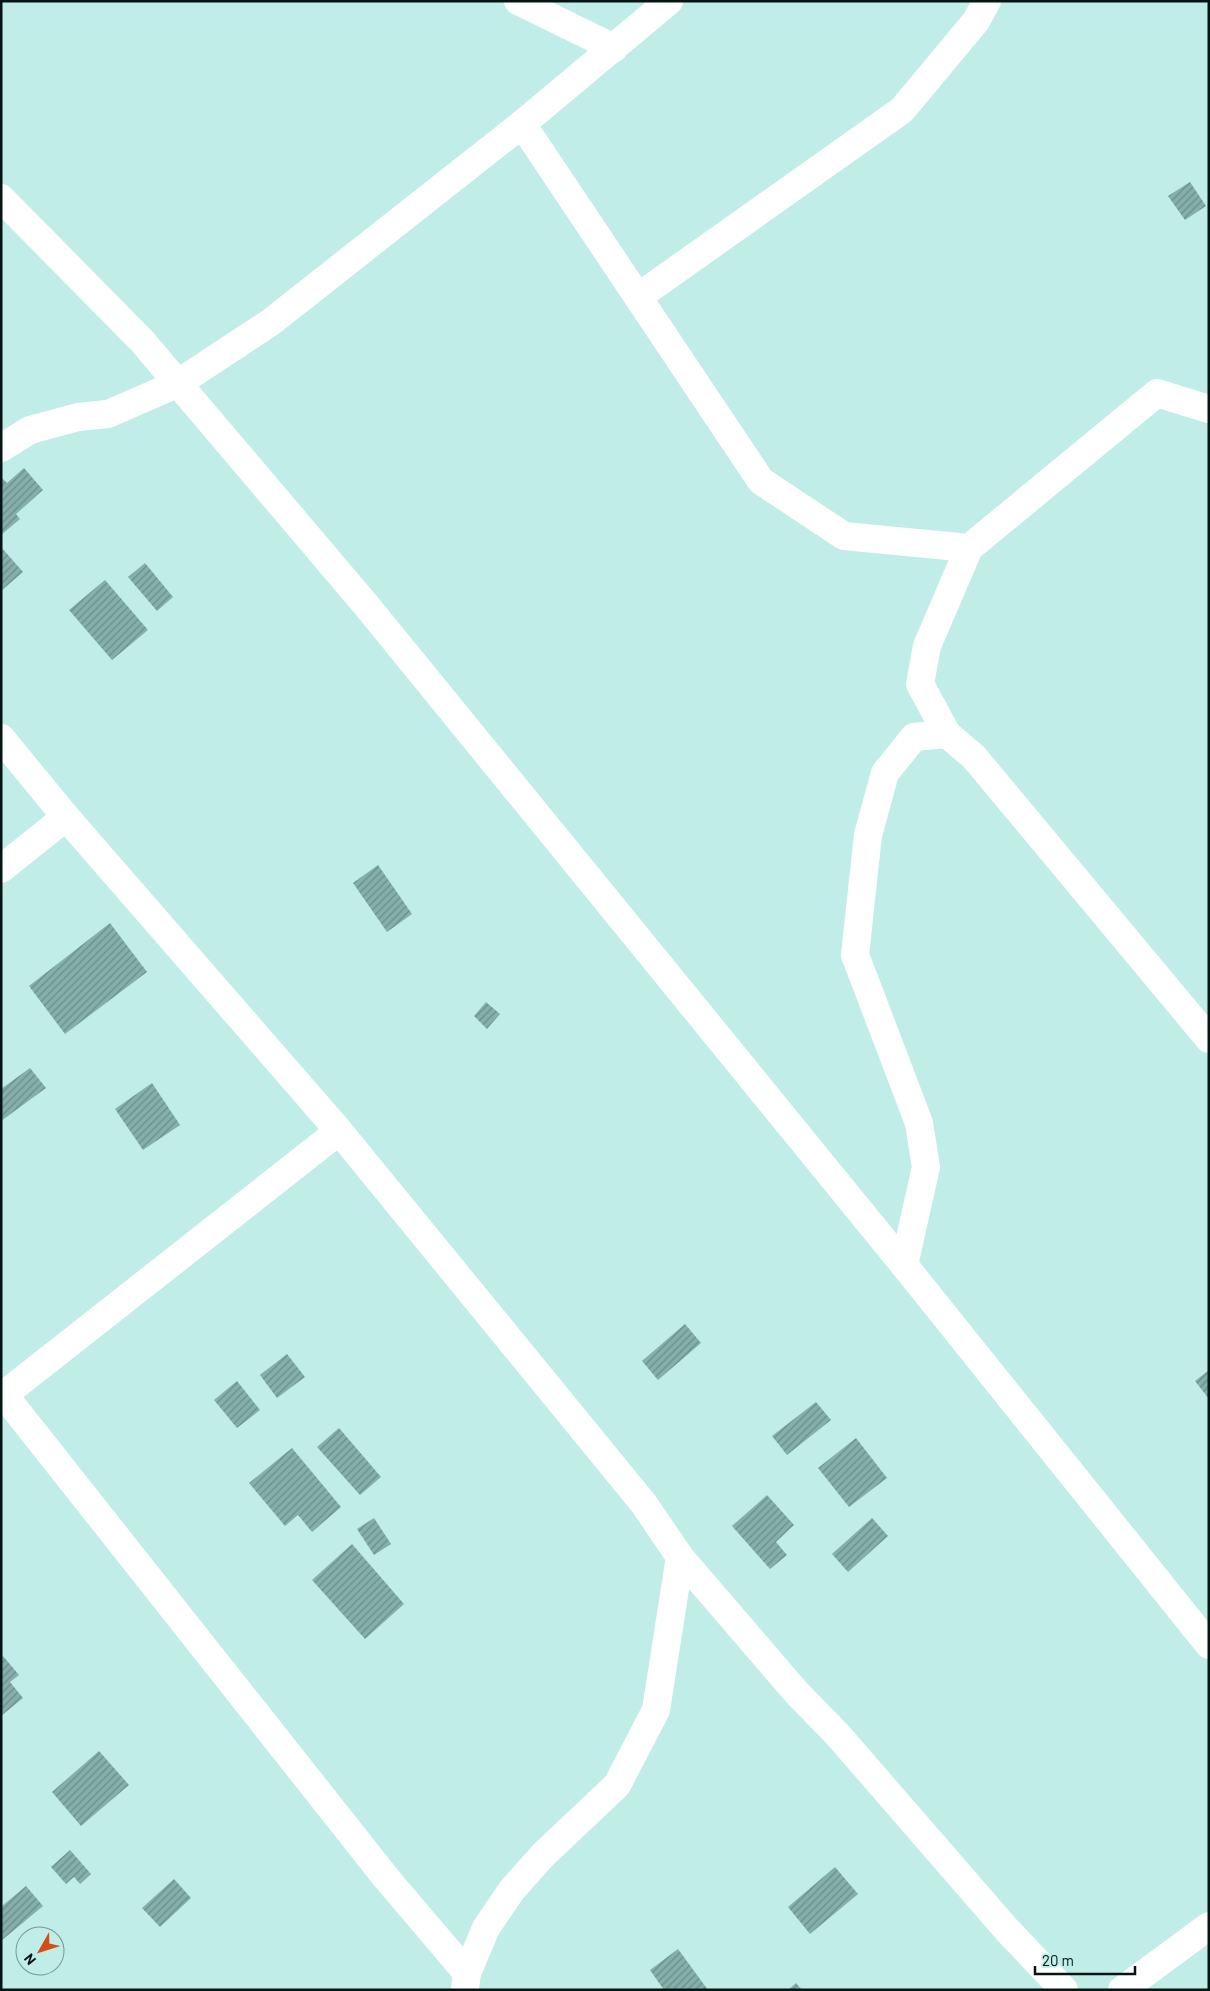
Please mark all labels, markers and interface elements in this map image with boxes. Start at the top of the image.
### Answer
north arrow [15,1926,65,1976]
scale bar [1035,1944,1135,1976]
text: N [20,1951,39,1968]
text: 20 m [1042,1951,1074,1969]

